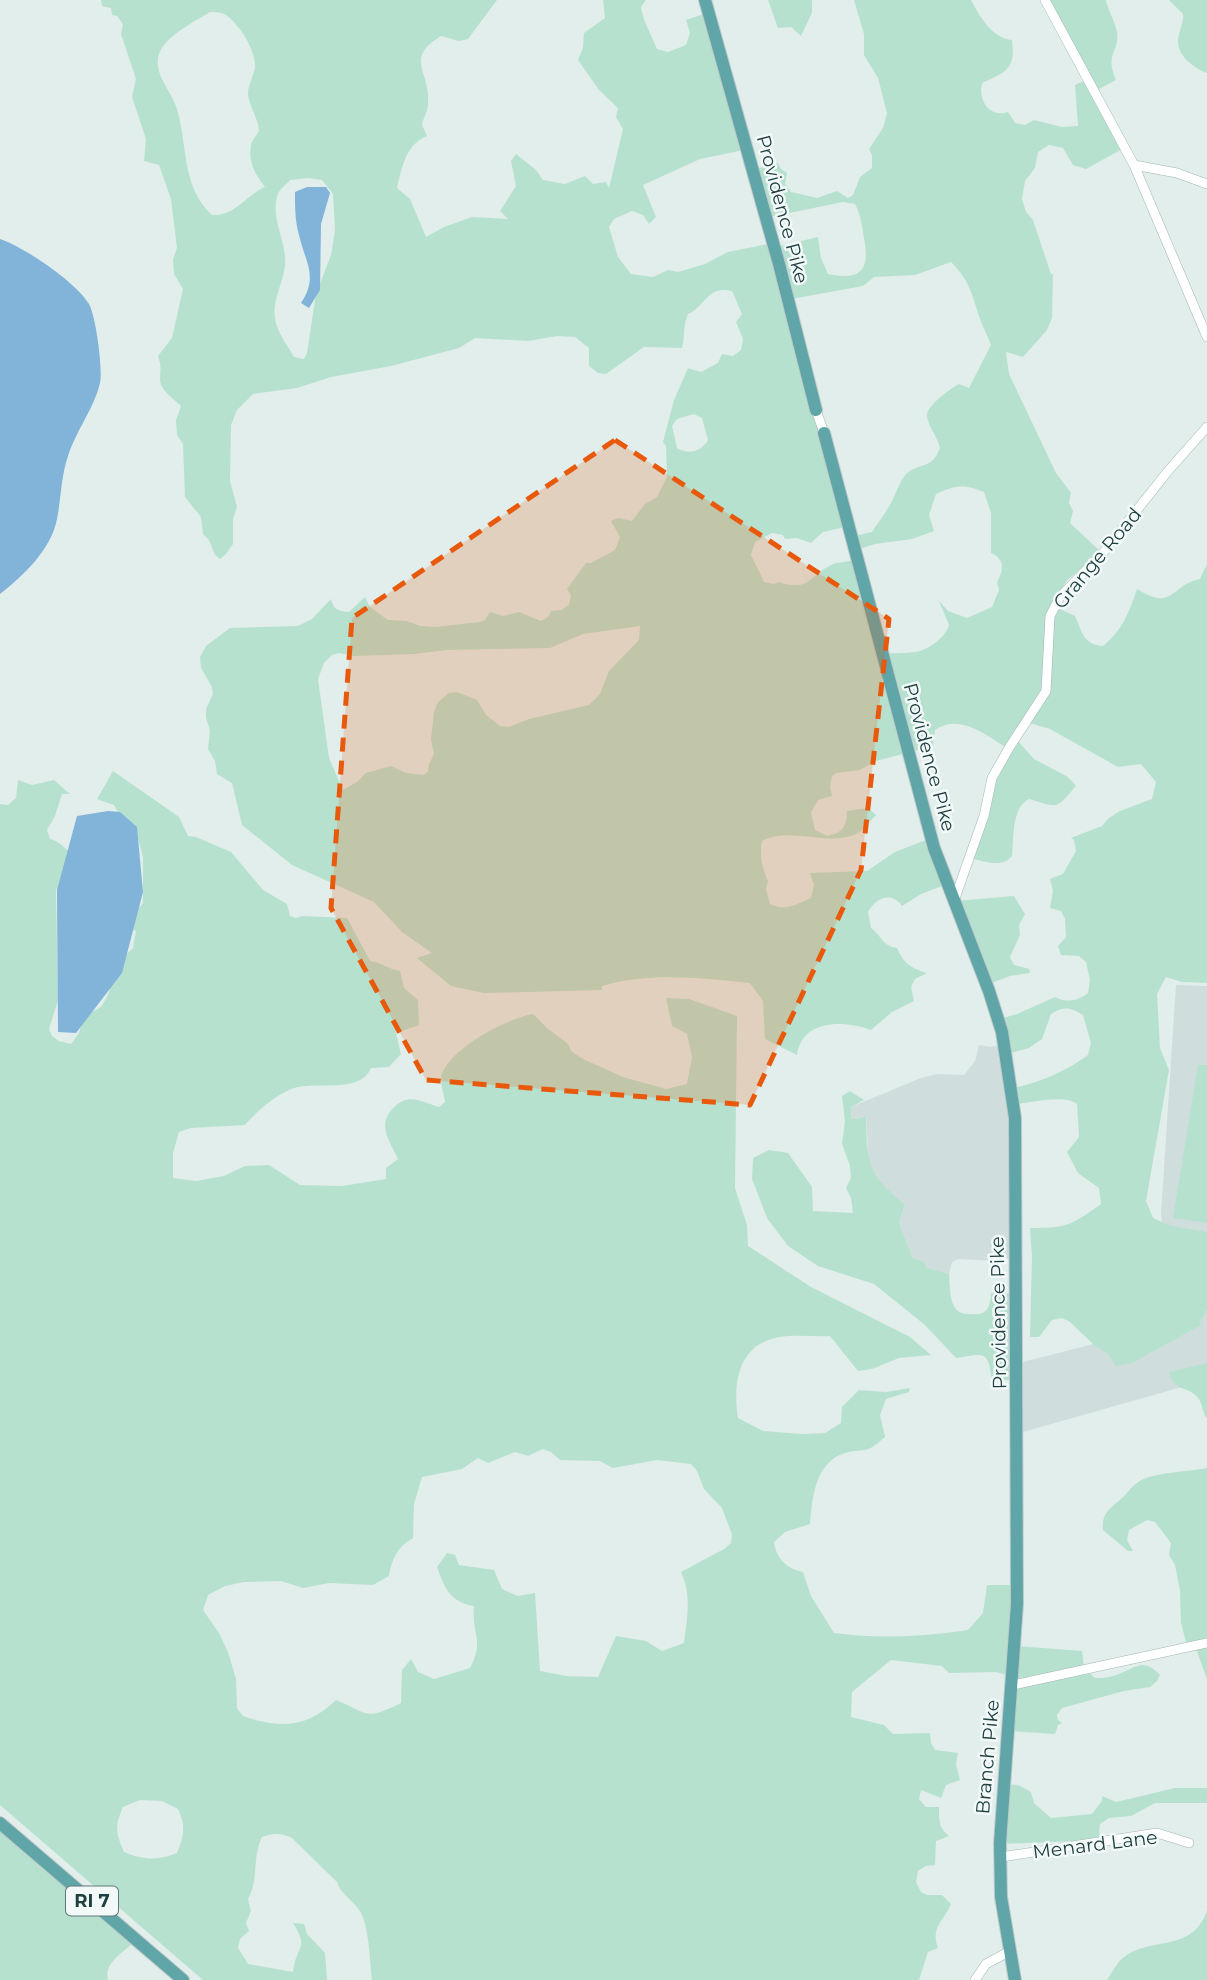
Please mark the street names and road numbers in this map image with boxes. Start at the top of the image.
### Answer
street label: Providence Pike [752,132,813,286]
street label: Grange Road [1048,503,1146,613]
street label: Providence Pike [899,680,960,834]
street label: Providence Pike [986,1236,1011,1390]
street label: Branch Pike [971,1699,1004,1815]
street label: Menard Lane [1031,1825,1159,1864]
road number: RI 7 [66,1886,118,1915]

